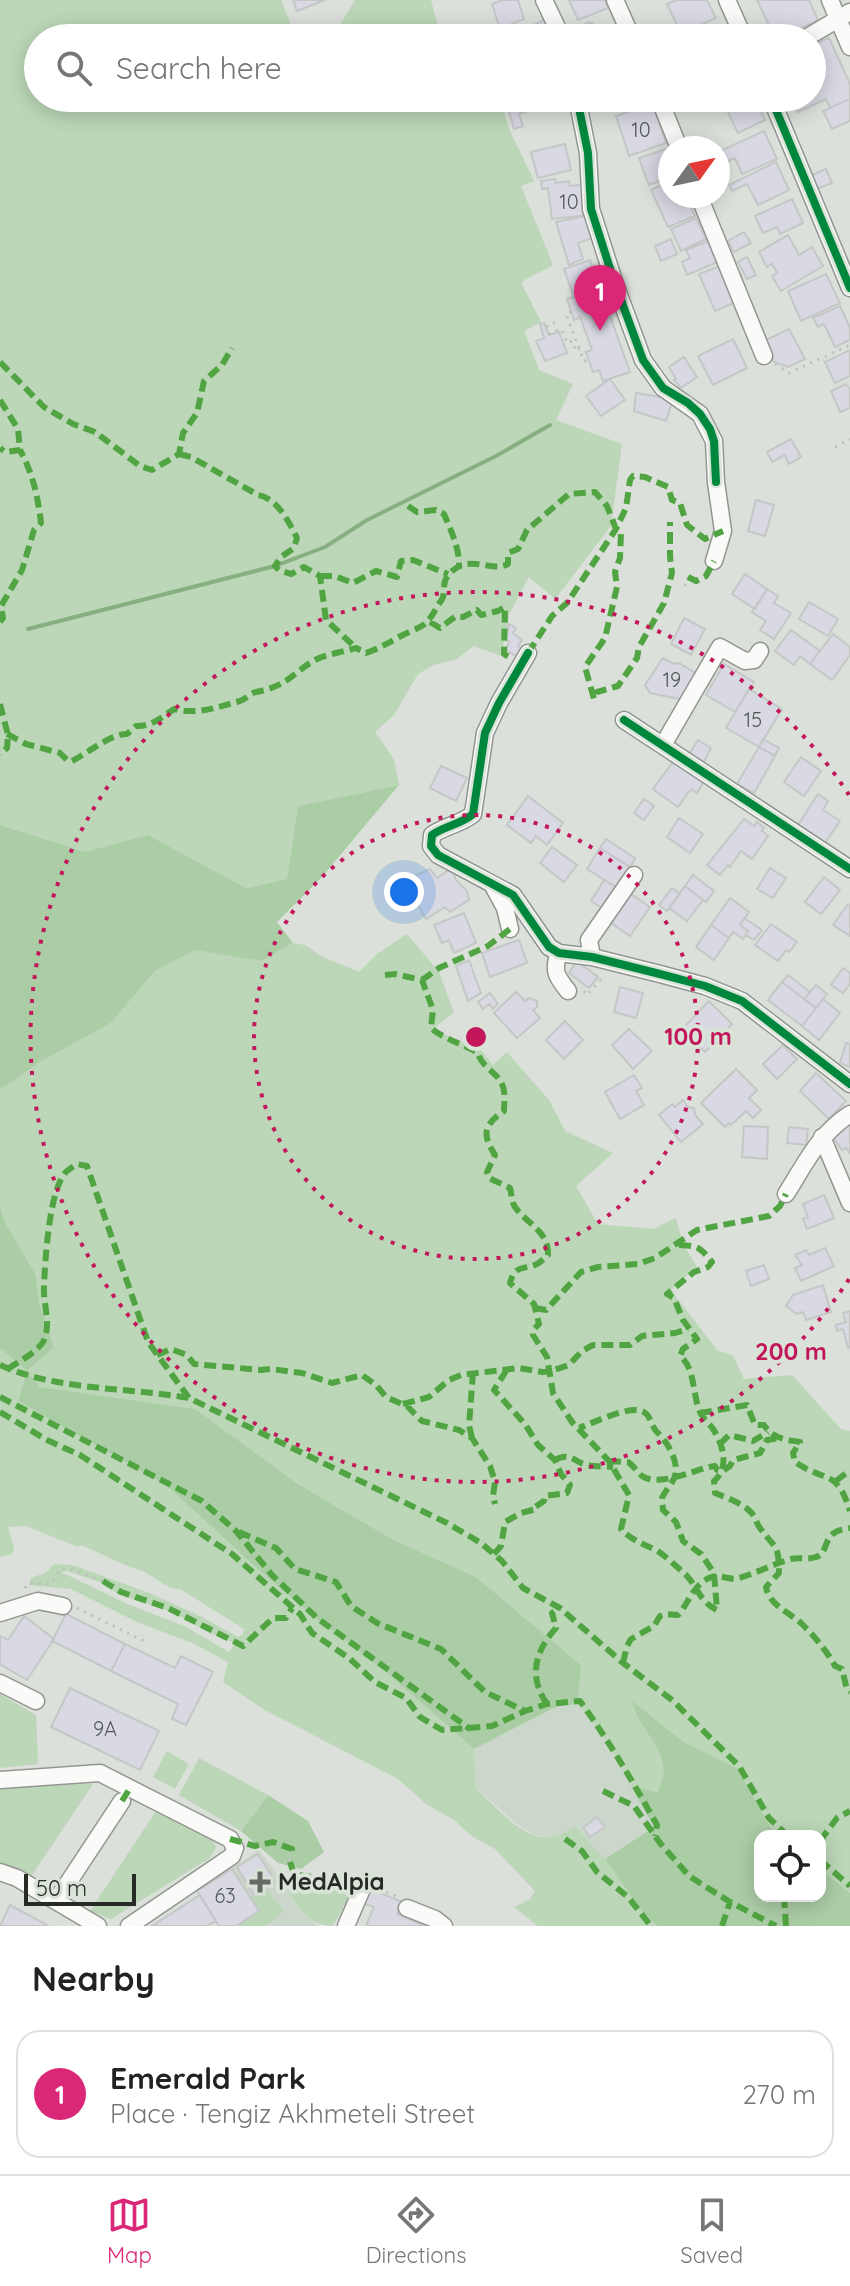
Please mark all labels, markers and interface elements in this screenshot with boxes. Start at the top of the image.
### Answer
search box [24,24,826,112]
icon: search [52,46,96,90]
text: Search here [116,49,282,87]
house number: 10 [631,117,651,142]
north arrow [658,136,730,208]
house number: 10 [559,189,579,214]
pin: 1 [574,265,626,331]
house number: 19 [663,667,681,692]
house number: 15 [744,707,762,732]
your location [384,872,424,912]
text: 100 m [664,1021,732,1051]
centre of rings [462,1023,490,1051]
text: 200 m [755,1336,827,1366]
house number: 9A [93,1716,117,1741]
map controls [754,1830,826,1902]
button: locate [754,1830,826,1902]
place label: MedAlpia [278,1866,385,1896]
scale bar [24,1870,136,1906]
marker: MedAlpia [249,1871,271,1893]
text: 50 m [36,1874,87,1902]
house number: 63 [214,1883,236,1908]
text: Nearby [32,1957,155,2000]
text: Emerald Park [110,2059,306,2097]
text: 1 [55,2078,65,2111]
text: 270 m [742,2078,816,2111]
text: Place · Tengiz Akhmeteli Street [110,2097,475,2130]
tab: Map [107,2193,152,2269]
tab: Directions [366,2193,466,2269]
tab: Saved [680,2193,743,2269]

